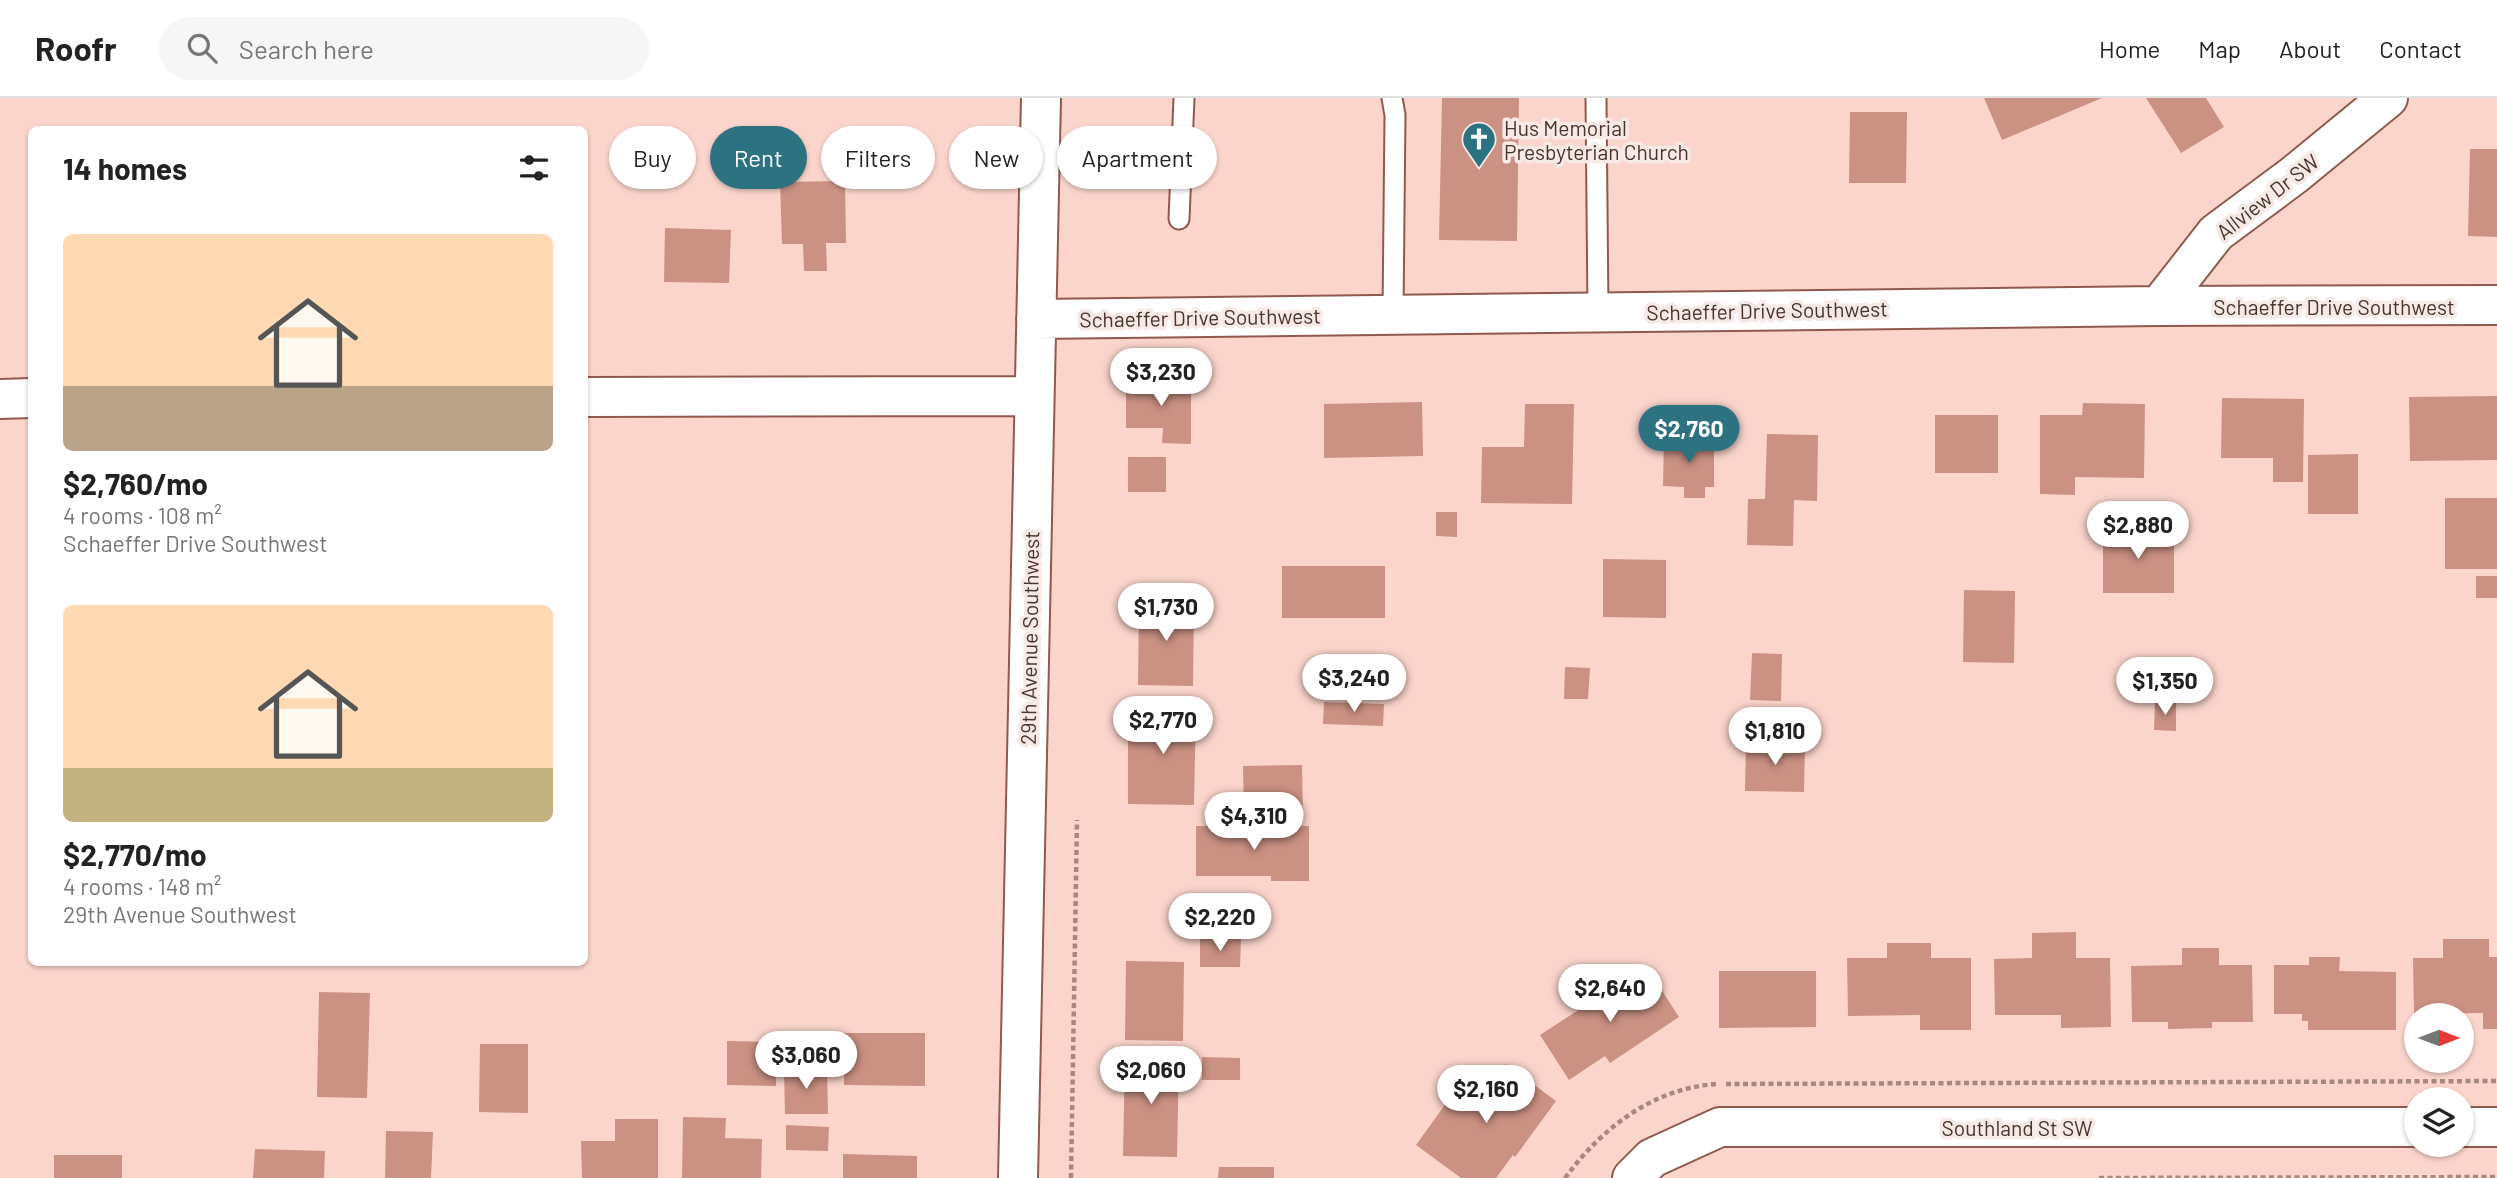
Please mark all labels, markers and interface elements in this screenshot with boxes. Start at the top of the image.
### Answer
search box [159,17,649,80]
text: Roofr [35,28,117,68]
icon: search [183,29,221,67]
text: Search here [239,33,374,64]
text: Home [2099,34,2160,63]
text: Map [2198,34,2241,63]
text: About [2279,34,2341,63]
text: Contact [2379,34,2462,63]
place label: Hus Memorial Presbyterian Church [1504,115,1689,164]
church icon: Hus Memorial Presbyterian Church [1460,120,1498,169]
chip: Buy [609,126,696,189]
chip: Rent [710,126,807,189]
chip: Filters [821,126,935,189]
chip: New [949,126,1043,189]
chip: Apartment [1057,126,1217,189]
street label: Allview Dr SW [2211,148,2323,244]
icon: filters [515,149,553,187]
text: 14 homes [63,150,187,186]
icon: home [245,280,371,406]
street label: Schaeffer Drive Southwest [2213,294,2455,319]
street label: Schaeffer Drive Southwest [1646,295,1888,325]
street label: Schaeffer Drive Southwest [1079,302,1321,332]
pin: $3,230 [1104,348,1218,408]
text: $3,230 [1126,357,1196,385]
pin: $2,760 [1632,406,1746,465]
text: $2,760 [1654,414,1724,442]
text: $2,760/mo [63,465,208,501]
text: 4 rooms · 108 m² [63,501,222,529]
pin: $2,880 [2081,502,2195,561]
text: $2,880 [2103,510,2173,538]
text: Schaeffer Drive Southwest [63,529,328,557]
street label: 29th Avenue Southwest [1015,531,1043,745]
pin: $1,730 [1109,584,1223,643]
text: $1,730 [1134,592,1198,620]
icon: home [245,651,371,777]
pin: $3,240 [1297,654,1411,714]
pin: $1,350 [2108,658,2222,717]
text: $3,240 [1318,663,1390,691]
text: $1,350 [2132,666,2198,694]
pin: $2,770 [1106,696,1220,756]
text: $2,770 [1129,705,1197,733]
pin: $1,810 [1718,708,1832,767]
text: $1,810 [1745,716,1805,744]
pin: $4,310 [1197,792,1311,852]
text: $4,310 [1221,801,1287,829]
text: $2,770/mo [63,836,207,872]
text: 4 rooms · 148 m² [63,872,222,900]
pin: $2,220 [1163,894,1277,953]
text: 29th Avenue Southwest [63,900,297,928]
text: $2,220 [1184,902,1256,930]
pin: $2,640 [1553,964,1667,1024]
text: $2,640 [1574,973,1646,1001]
north arrow [2404,1003,2474,1073]
map controls [2404,1003,2474,1157]
pin: $3,060 [749,1032,863,1091]
text: $3,060 [771,1040,841,1068]
pin: $2,060 [1094,1046,1208,1106]
text: $2,060 [1116,1055,1186,1083]
pin: $2,160 [1429,1066,1543,1125]
text: $2,160 [1453,1074,1519,1102]
button: layers [2404,1087,2474,1157]
street label: Southland St SW [1942,1115,2092,1140]

